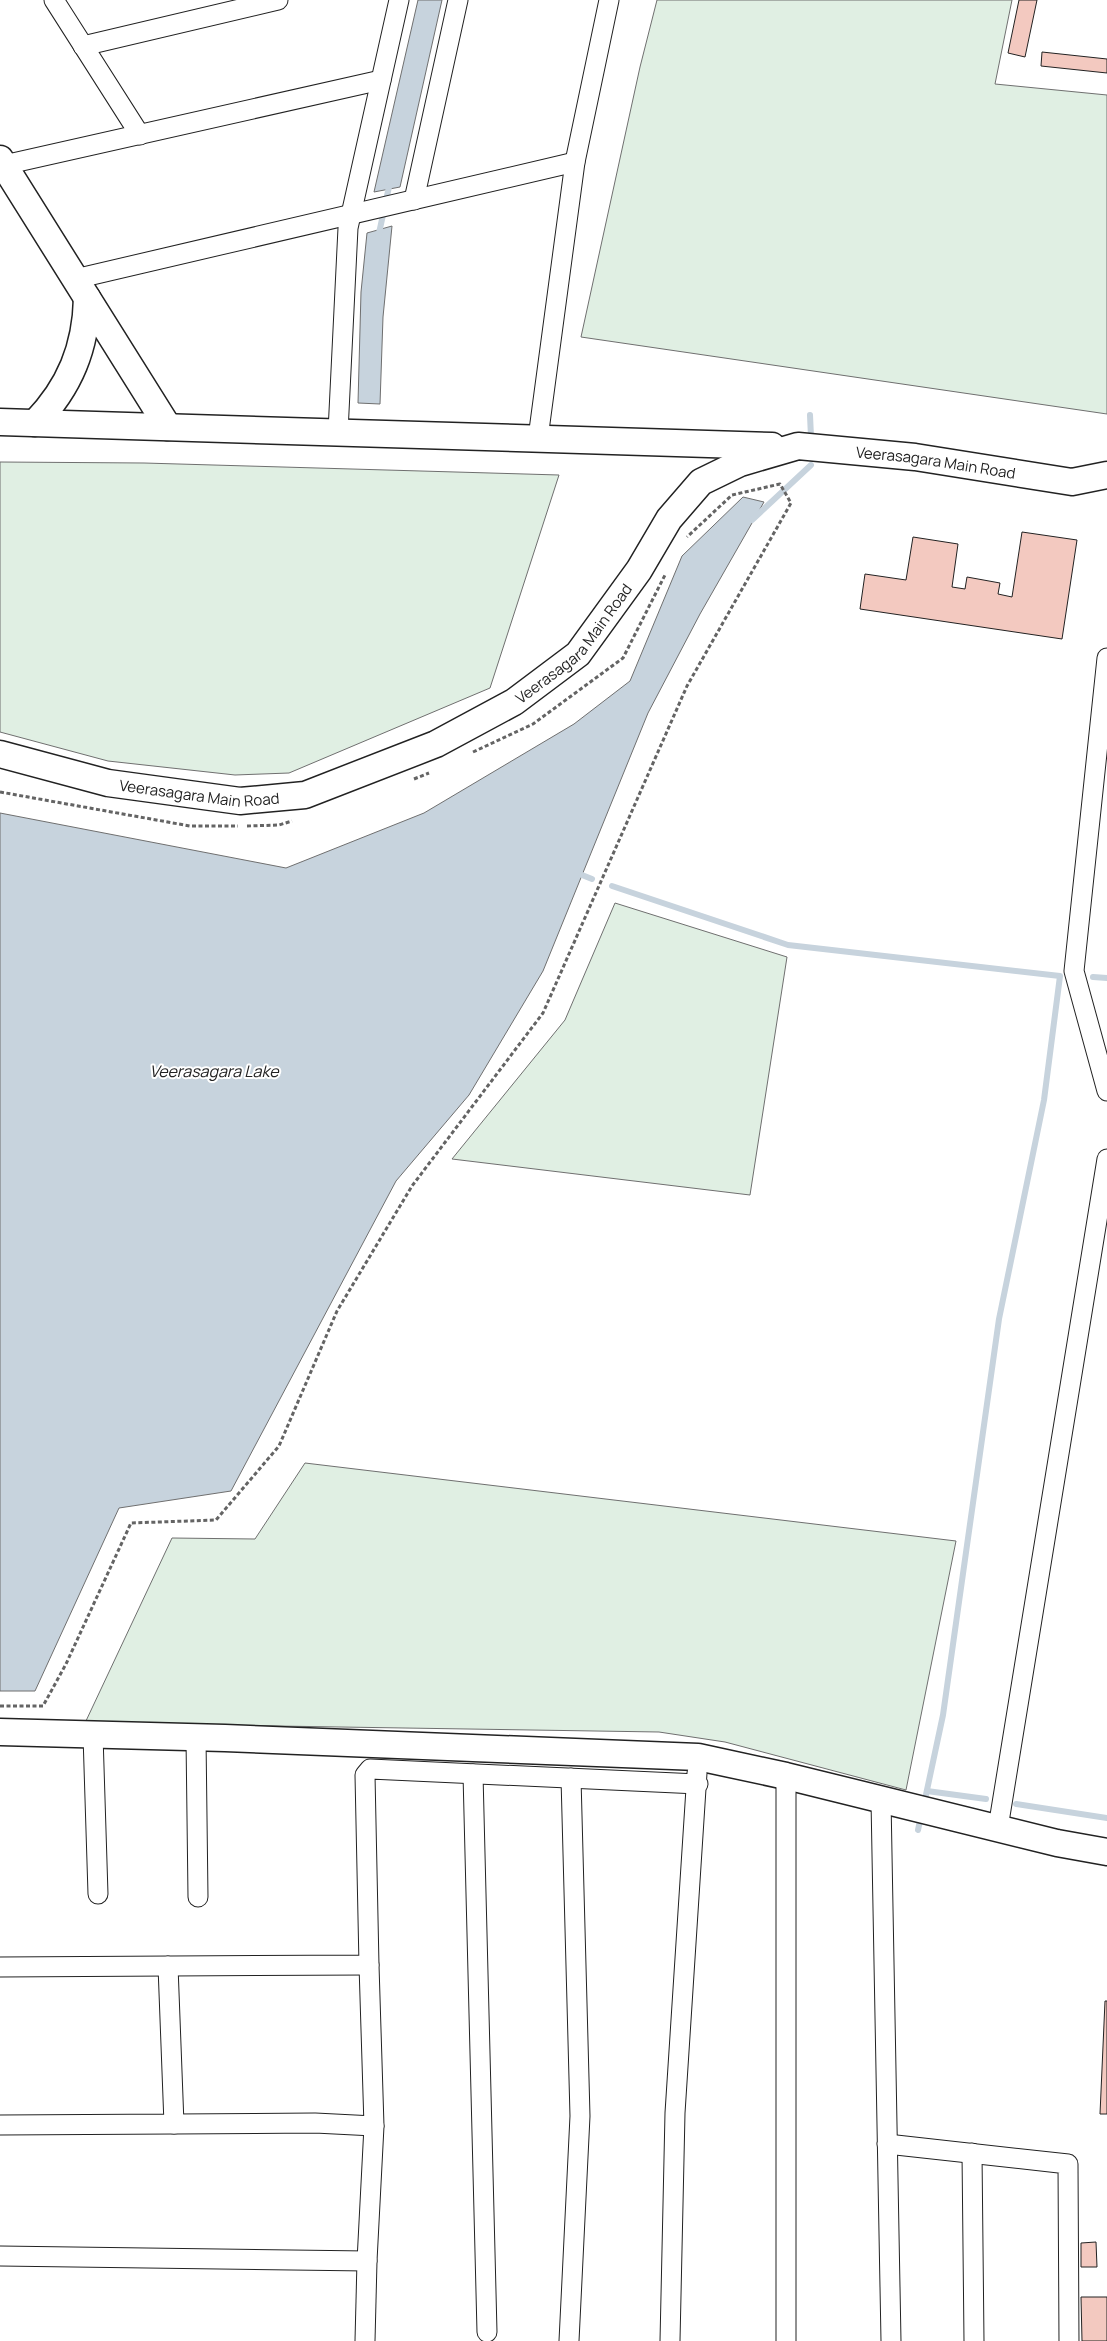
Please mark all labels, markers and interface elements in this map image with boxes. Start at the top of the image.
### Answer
street label: Veerasagara Main Road [855,441,1017,483]
street label: Veerasagara Main Road [511,579,636,708]
street label: Veerasagara Main Road [118,774,280,812]
water label: Veerasagara Lake [149,1060,280,1082]

